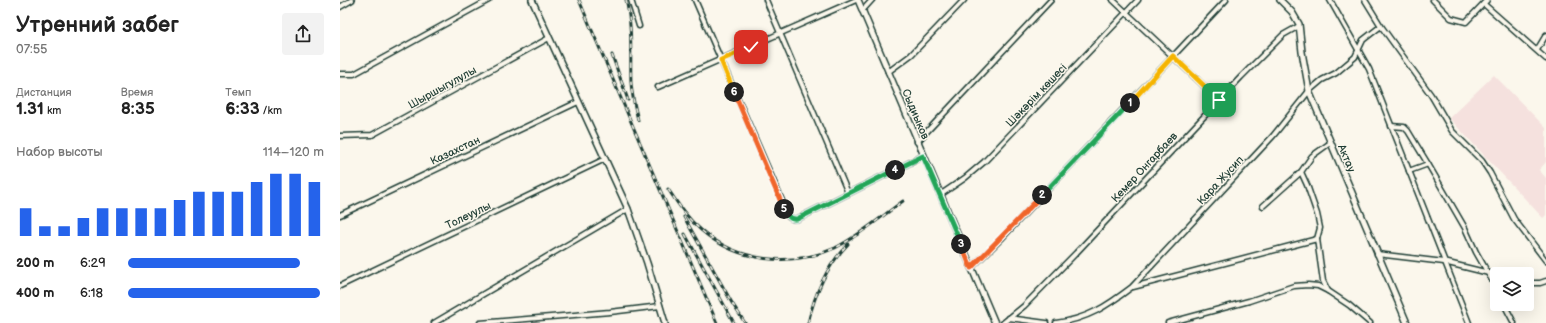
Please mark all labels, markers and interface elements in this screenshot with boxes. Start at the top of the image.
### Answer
text: Утренний забег [16,12,179,39]
button: share [282,13,324,55]
pin [734,30,768,64]
icon: check [740,36,762,58]
text: 07:55 [16,41,48,57]
street label: Шәкәрім көшесі [1003,61,1070,130]
street label: Шыршыгулулы [406,63,479,112]
pin: 6 [724,82,744,102]
pin [1202,83,1236,117]
text: 6 [731,85,737,98]
text: Дистанция [16,86,72,99]
text: Время [121,86,153,99]
text: Темп [225,86,251,99]
street label: Сыдиыков [899,87,932,141]
icon: arrive [1208,89,1230,111]
pin: 1 [1120,93,1140,113]
text: 1 [1128,96,1132,109]
text: 1.31 [16,99,44,119]
text: 8:35 [121,99,155,119]
text: 6:33 [225,99,260,119]
text: km [44,104,61,117]
text: /km [260,104,282,117]
street label: Кемер Онгарбаев [1109,129,1180,205]
street label: Казахстан [428,133,482,168]
street label: Актау [1335,141,1358,174]
text: Набор высоты [16,144,103,160]
text: 114–120 m [263,144,324,160]
street label: Кара Жусип [1195,153,1246,207]
pin: 4 [885,160,905,180]
text: 4 [892,163,898,176]
pin: 2 [1032,185,1052,205]
text: 2 [1039,188,1045,201]
street label: Толеуулы [443,199,493,232]
pin: 5 [774,199,794,219]
text: 5 [781,202,787,215]
pin: 3 [951,234,971,254]
text: 3 [958,237,964,250]
text: 200 m [16,255,54,271]
text: 6:29 [80,255,106,271]
map controls [1490,267,1534,311]
button: layers [1490,267,1534,311]
text: 400 m [16,285,54,301]
text: 6:18 [80,285,103,301]

